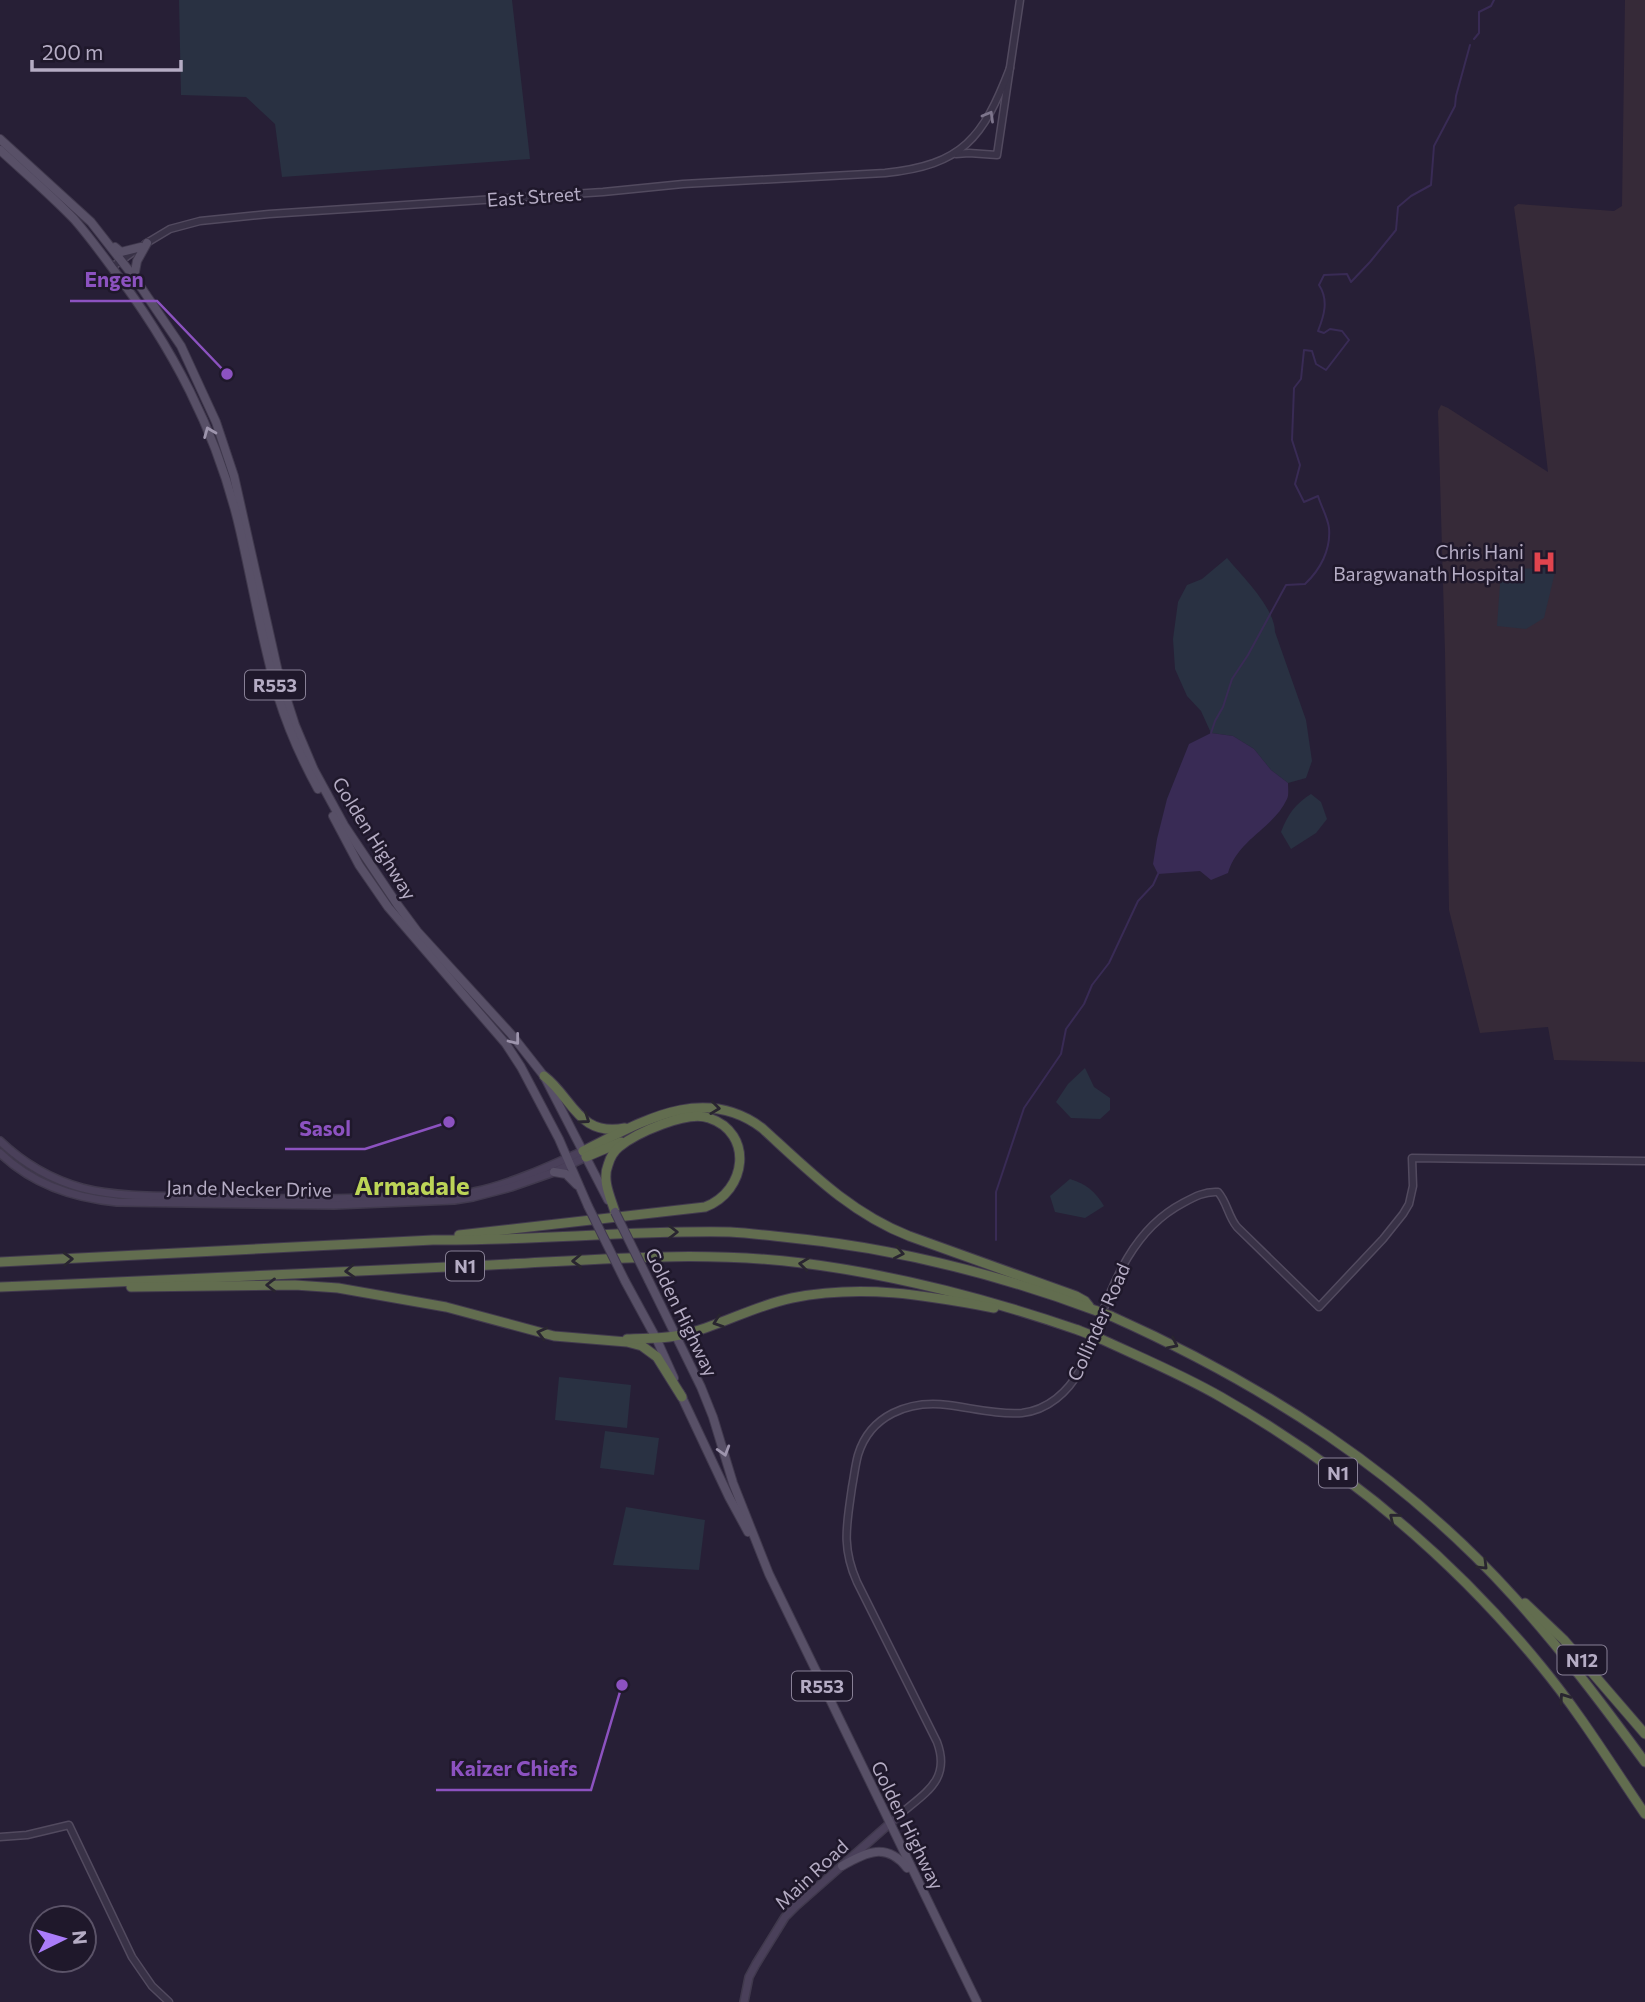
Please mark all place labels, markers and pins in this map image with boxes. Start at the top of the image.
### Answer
callout: Engen [70,259,157,301]
place label: Chris Hani Baragwanath Hospital [1333,540,1524,585]
hospital icon: Chris Hani Baragwanath Hospital [1530,548,1558,576]
callout: Sasol [285,1107,365,1149]
callout: Kaizer Chiefs [436,1748,591,1790]

